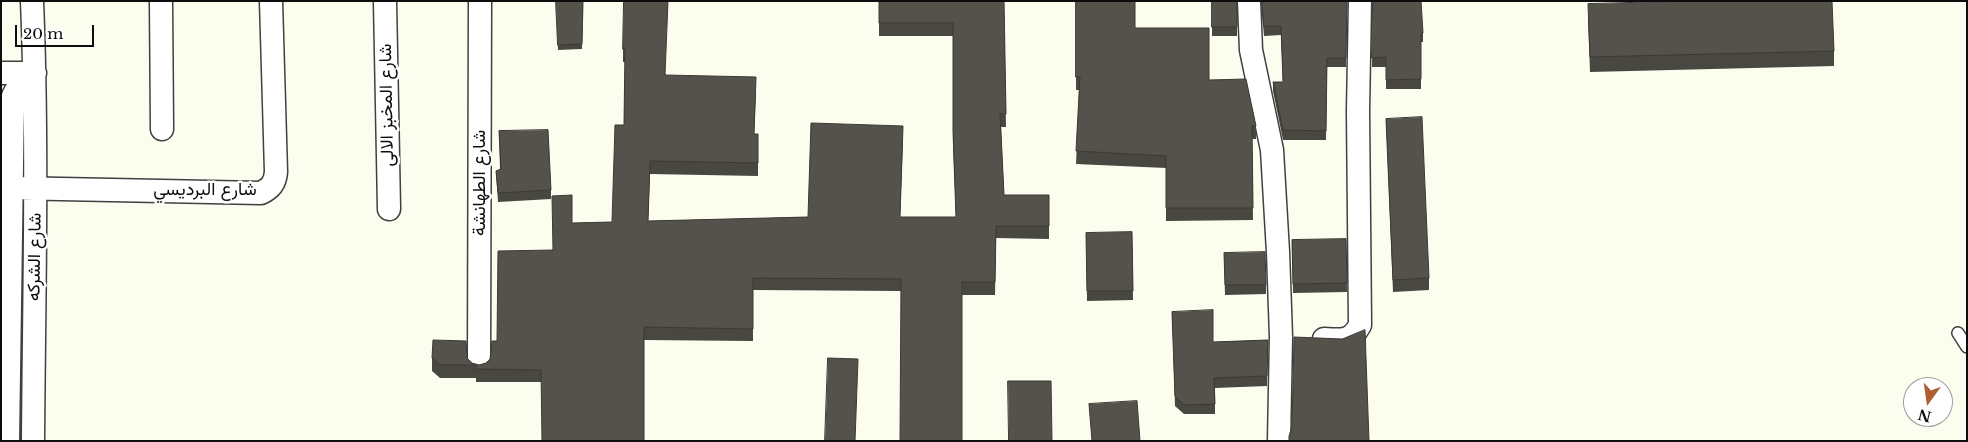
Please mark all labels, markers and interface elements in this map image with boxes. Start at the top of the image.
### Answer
scale bar [18,15,96,47]
text: 20 m [23,24,63,43]
street label: شارع المخبز الالى [375,43,399,167]
street label: شارع الطهانشة [469,130,491,236]
street label: شارع البرديسي [153,179,257,201]
street label: شارع الشركه [23,213,47,301]
north arrow [1903,377,1953,427]
text: N [1916,405,1933,426]

